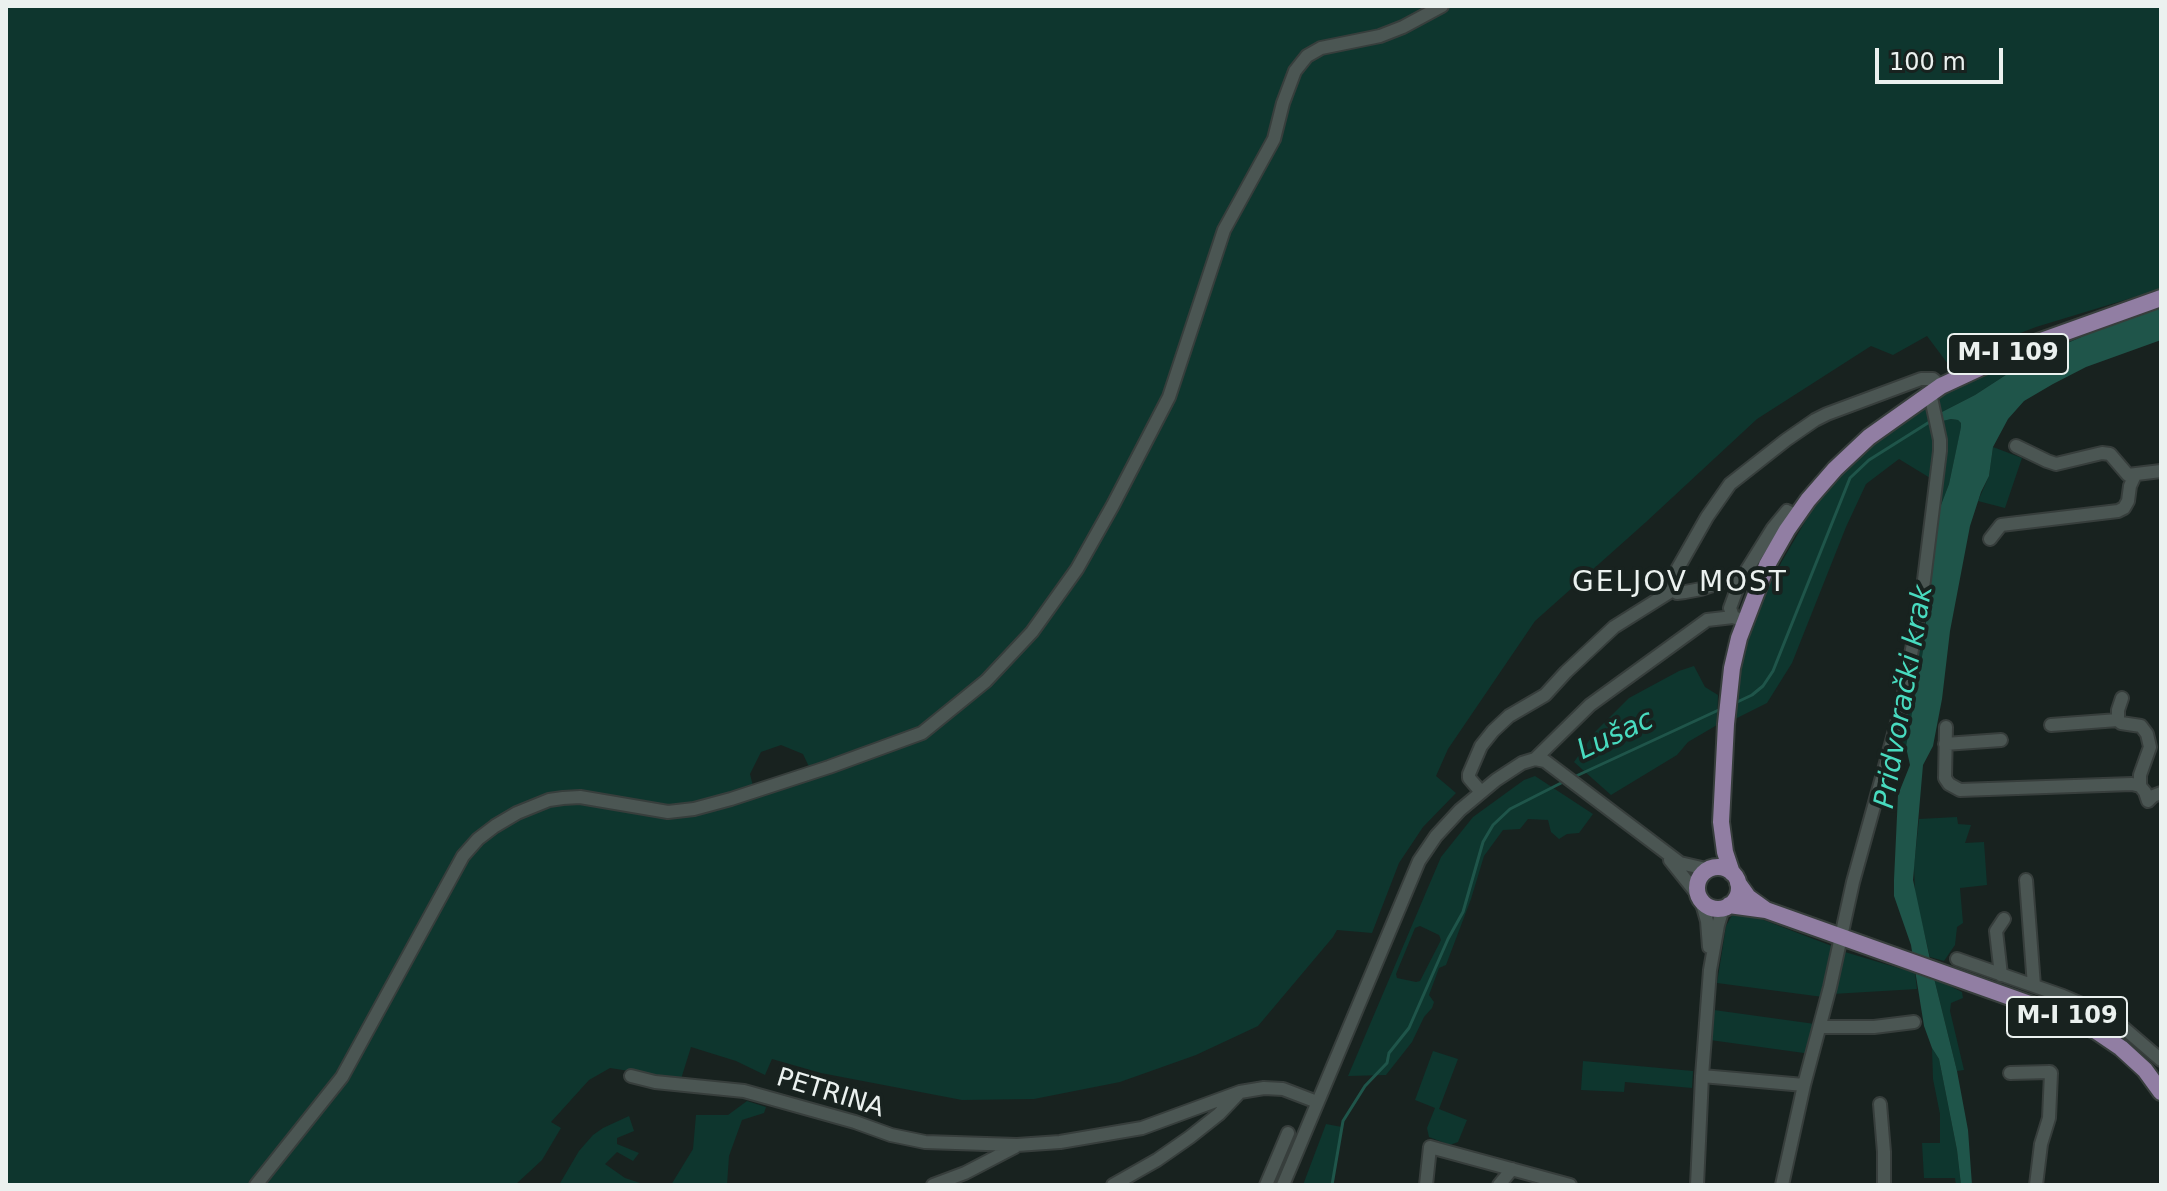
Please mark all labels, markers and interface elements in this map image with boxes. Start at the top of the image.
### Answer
scale bar [1879,32,2007,82]
text: 100 m [1889,48,1966,76]
road number: M-I 109 [1948,334,2068,374]
district label: GELJOV MOST [1572,567,1788,601]
water label: Pridvorački krak [1869,583,1941,811]
water label: Lušac [1572,704,1660,768]
road number: M-I 109 [2007,997,2127,1037]
street label: PETRINA [772,1063,888,1125]

